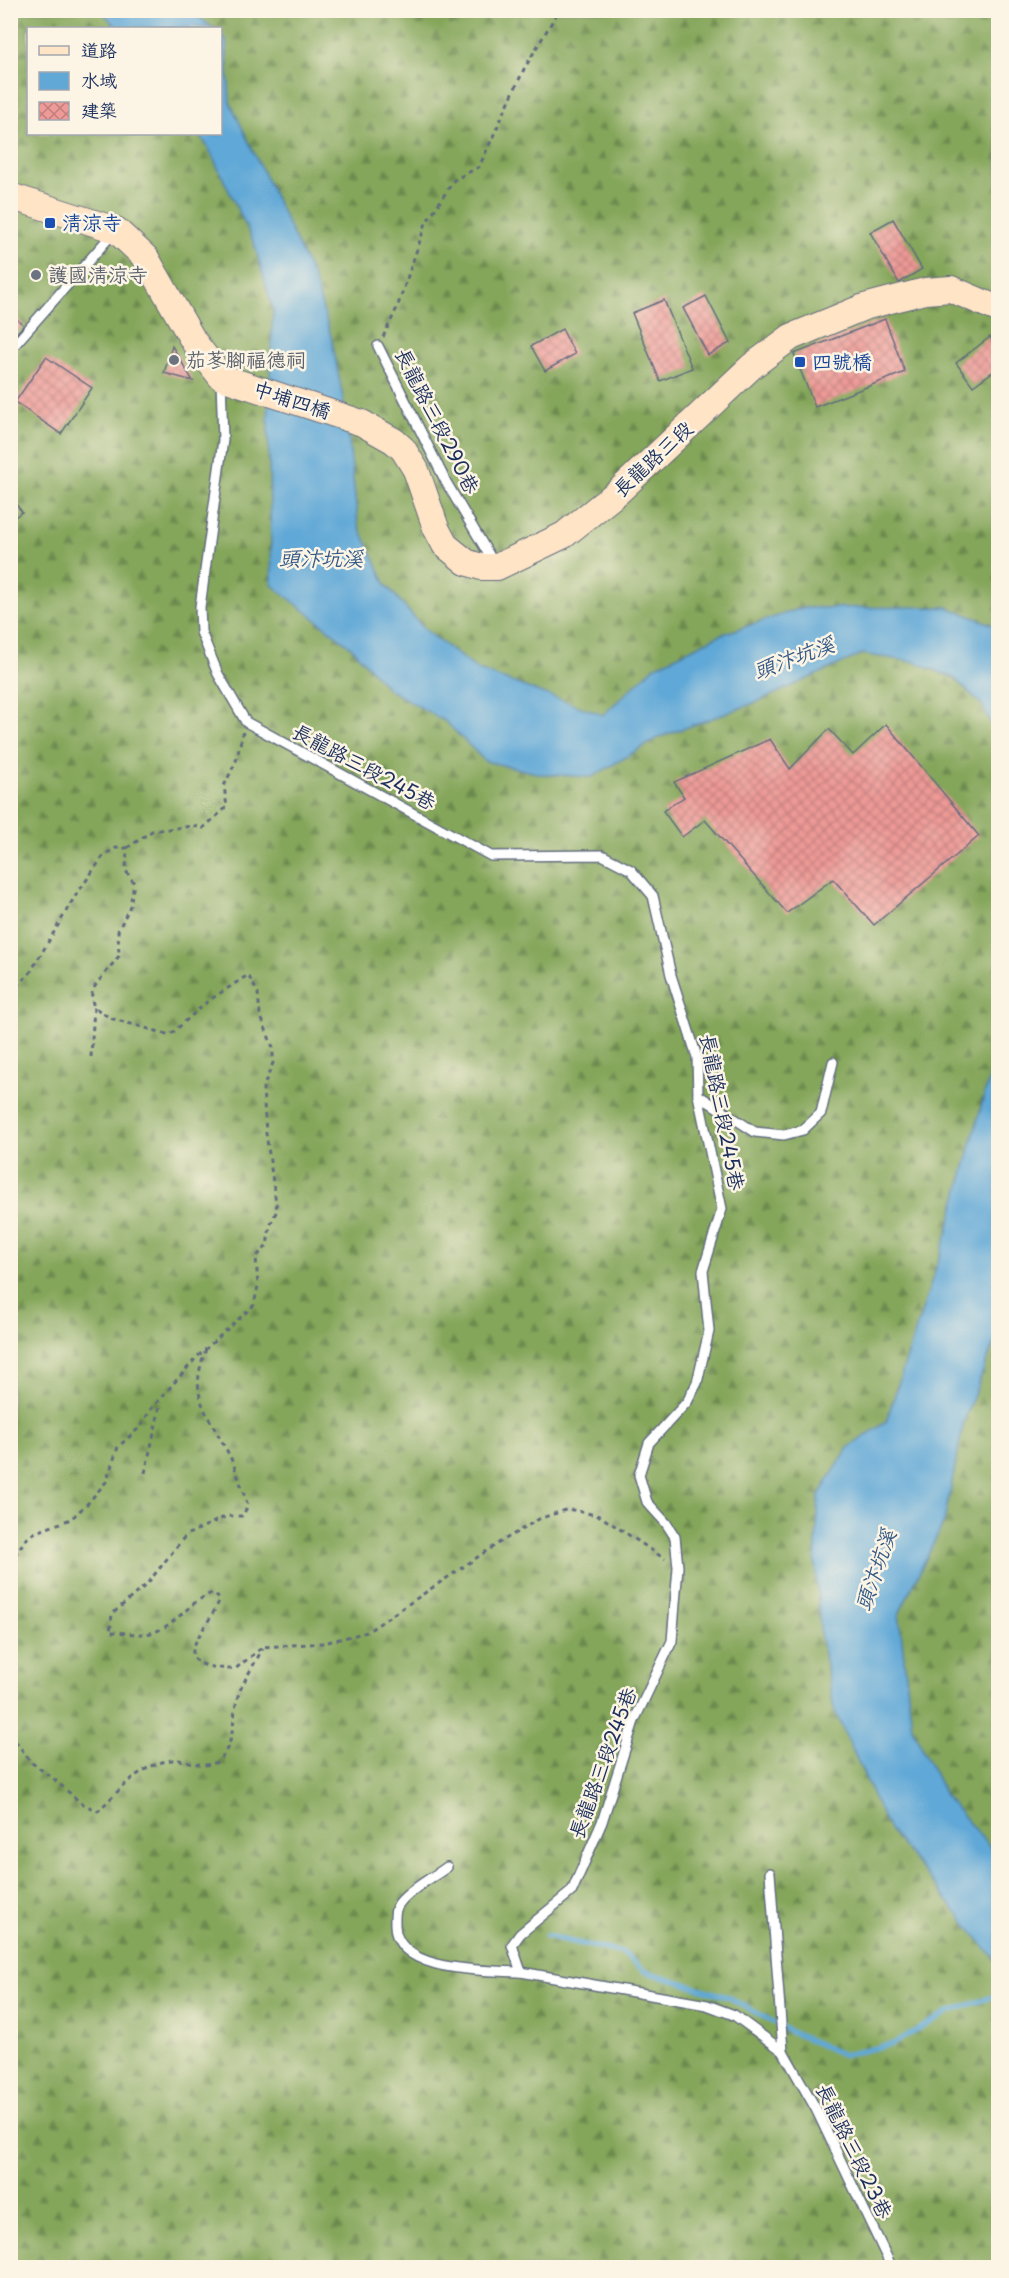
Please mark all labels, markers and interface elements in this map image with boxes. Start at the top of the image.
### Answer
legend [27,27,222,135]
text: 道路 [81,36,117,63]
text: 水域 [81,66,117,93]
text: 建築 [81,96,117,123]
place label: 清涼寺 [62,207,122,237]
marker: 清涼寺 [43,216,57,230]
place label: 護國清涼寺 [48,259,148,289]
marker: 護國清涼寺 [29,268,43,282]
street label: 長龍路三段290巷 [388,342,488,500]
place label: 茄苳腳福德祠 [186,344,306,374]
place label: 四號橋 [812,346,872,376]
marker: 茄苳腳福德祠 [167,353,181,367]
marker: 四號橋 [793,355,807,369]
street label: 中埔四橋 [250,372,335,426]
street label: 長龍路三段 [606,413,699,503]
water label: 頭汴坑溪 [279,541,364,573]
water label: 頭汴坑溪 [748,626,839,686]
street label: 長龍路三段245巷 [287,716,443,817]
street label: 長龍路三段245巷 [693,1031,753,1194]
water label: 頭汴坑溪 [845,1523,903,1614]
street label: 長龍路三段245巷 [561,1682,644,1843]
street label: 長龍路三段23巷 [809,2078,901,2224]

